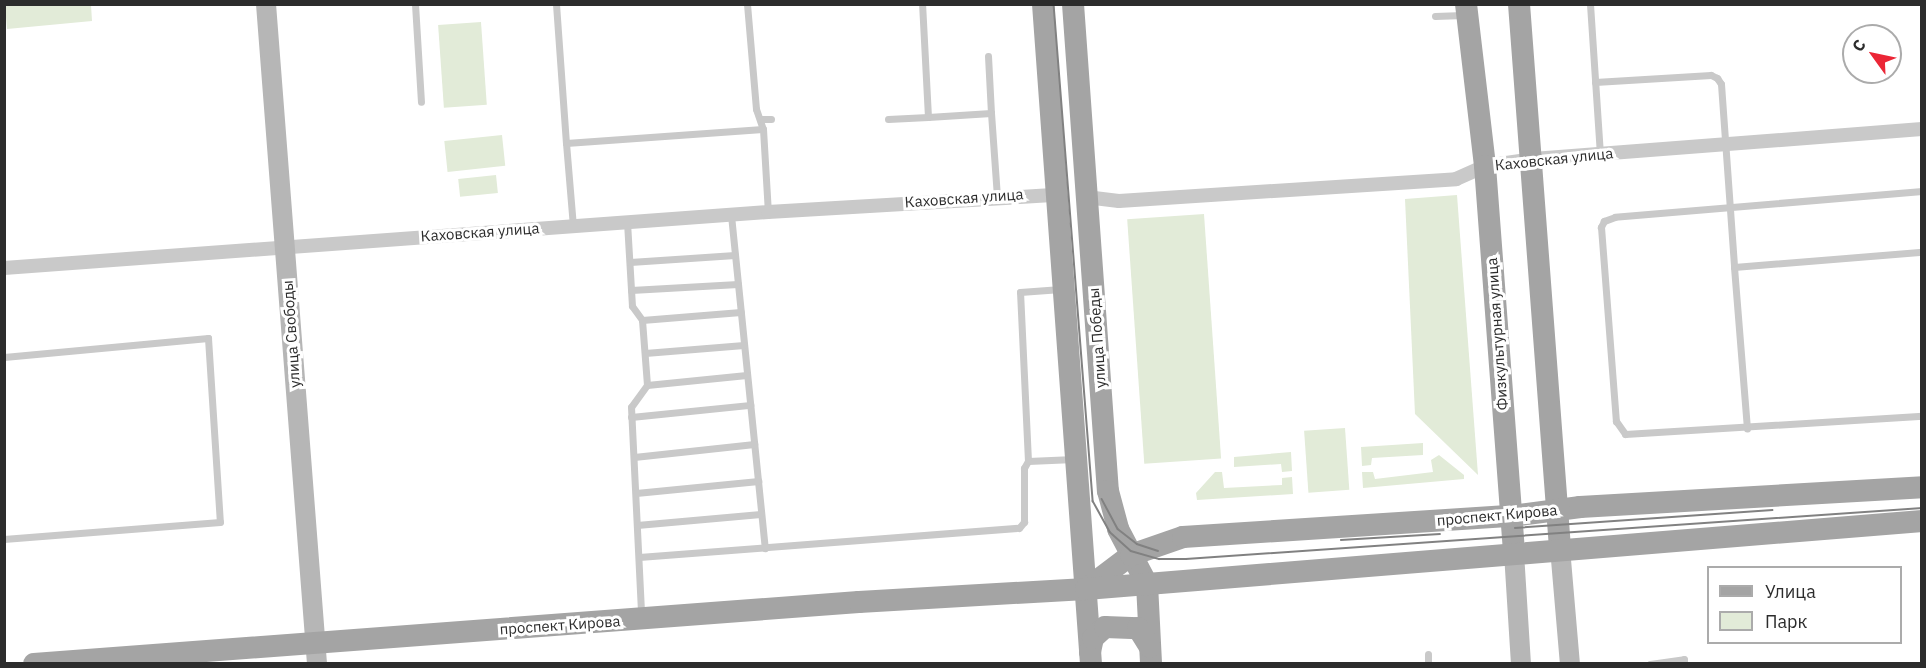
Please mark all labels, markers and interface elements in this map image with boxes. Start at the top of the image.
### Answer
north arrow [1842,24,1902,84]
text: С [1847,35,1870,55]
street label: Каховская улица [1494,144,1614,174]
street label: Каховская улица [904,185,1024,211]
street label: Каховская улица [420,219,540,245]
street label: Физкультурная улица [1483,257,1511,411]
street label: улица Свободы [278,280,304,388]
street label: улица Победы [1085,287,1109,389]
street label: проспект Кирова [1436,501,1558,529]
legend [1707,566,1902,644]
text: Улица [1765,580,1816,603]
text: Парк [1765,610,1807,633]
street label: проспект Кирова [499,612,621,638]

